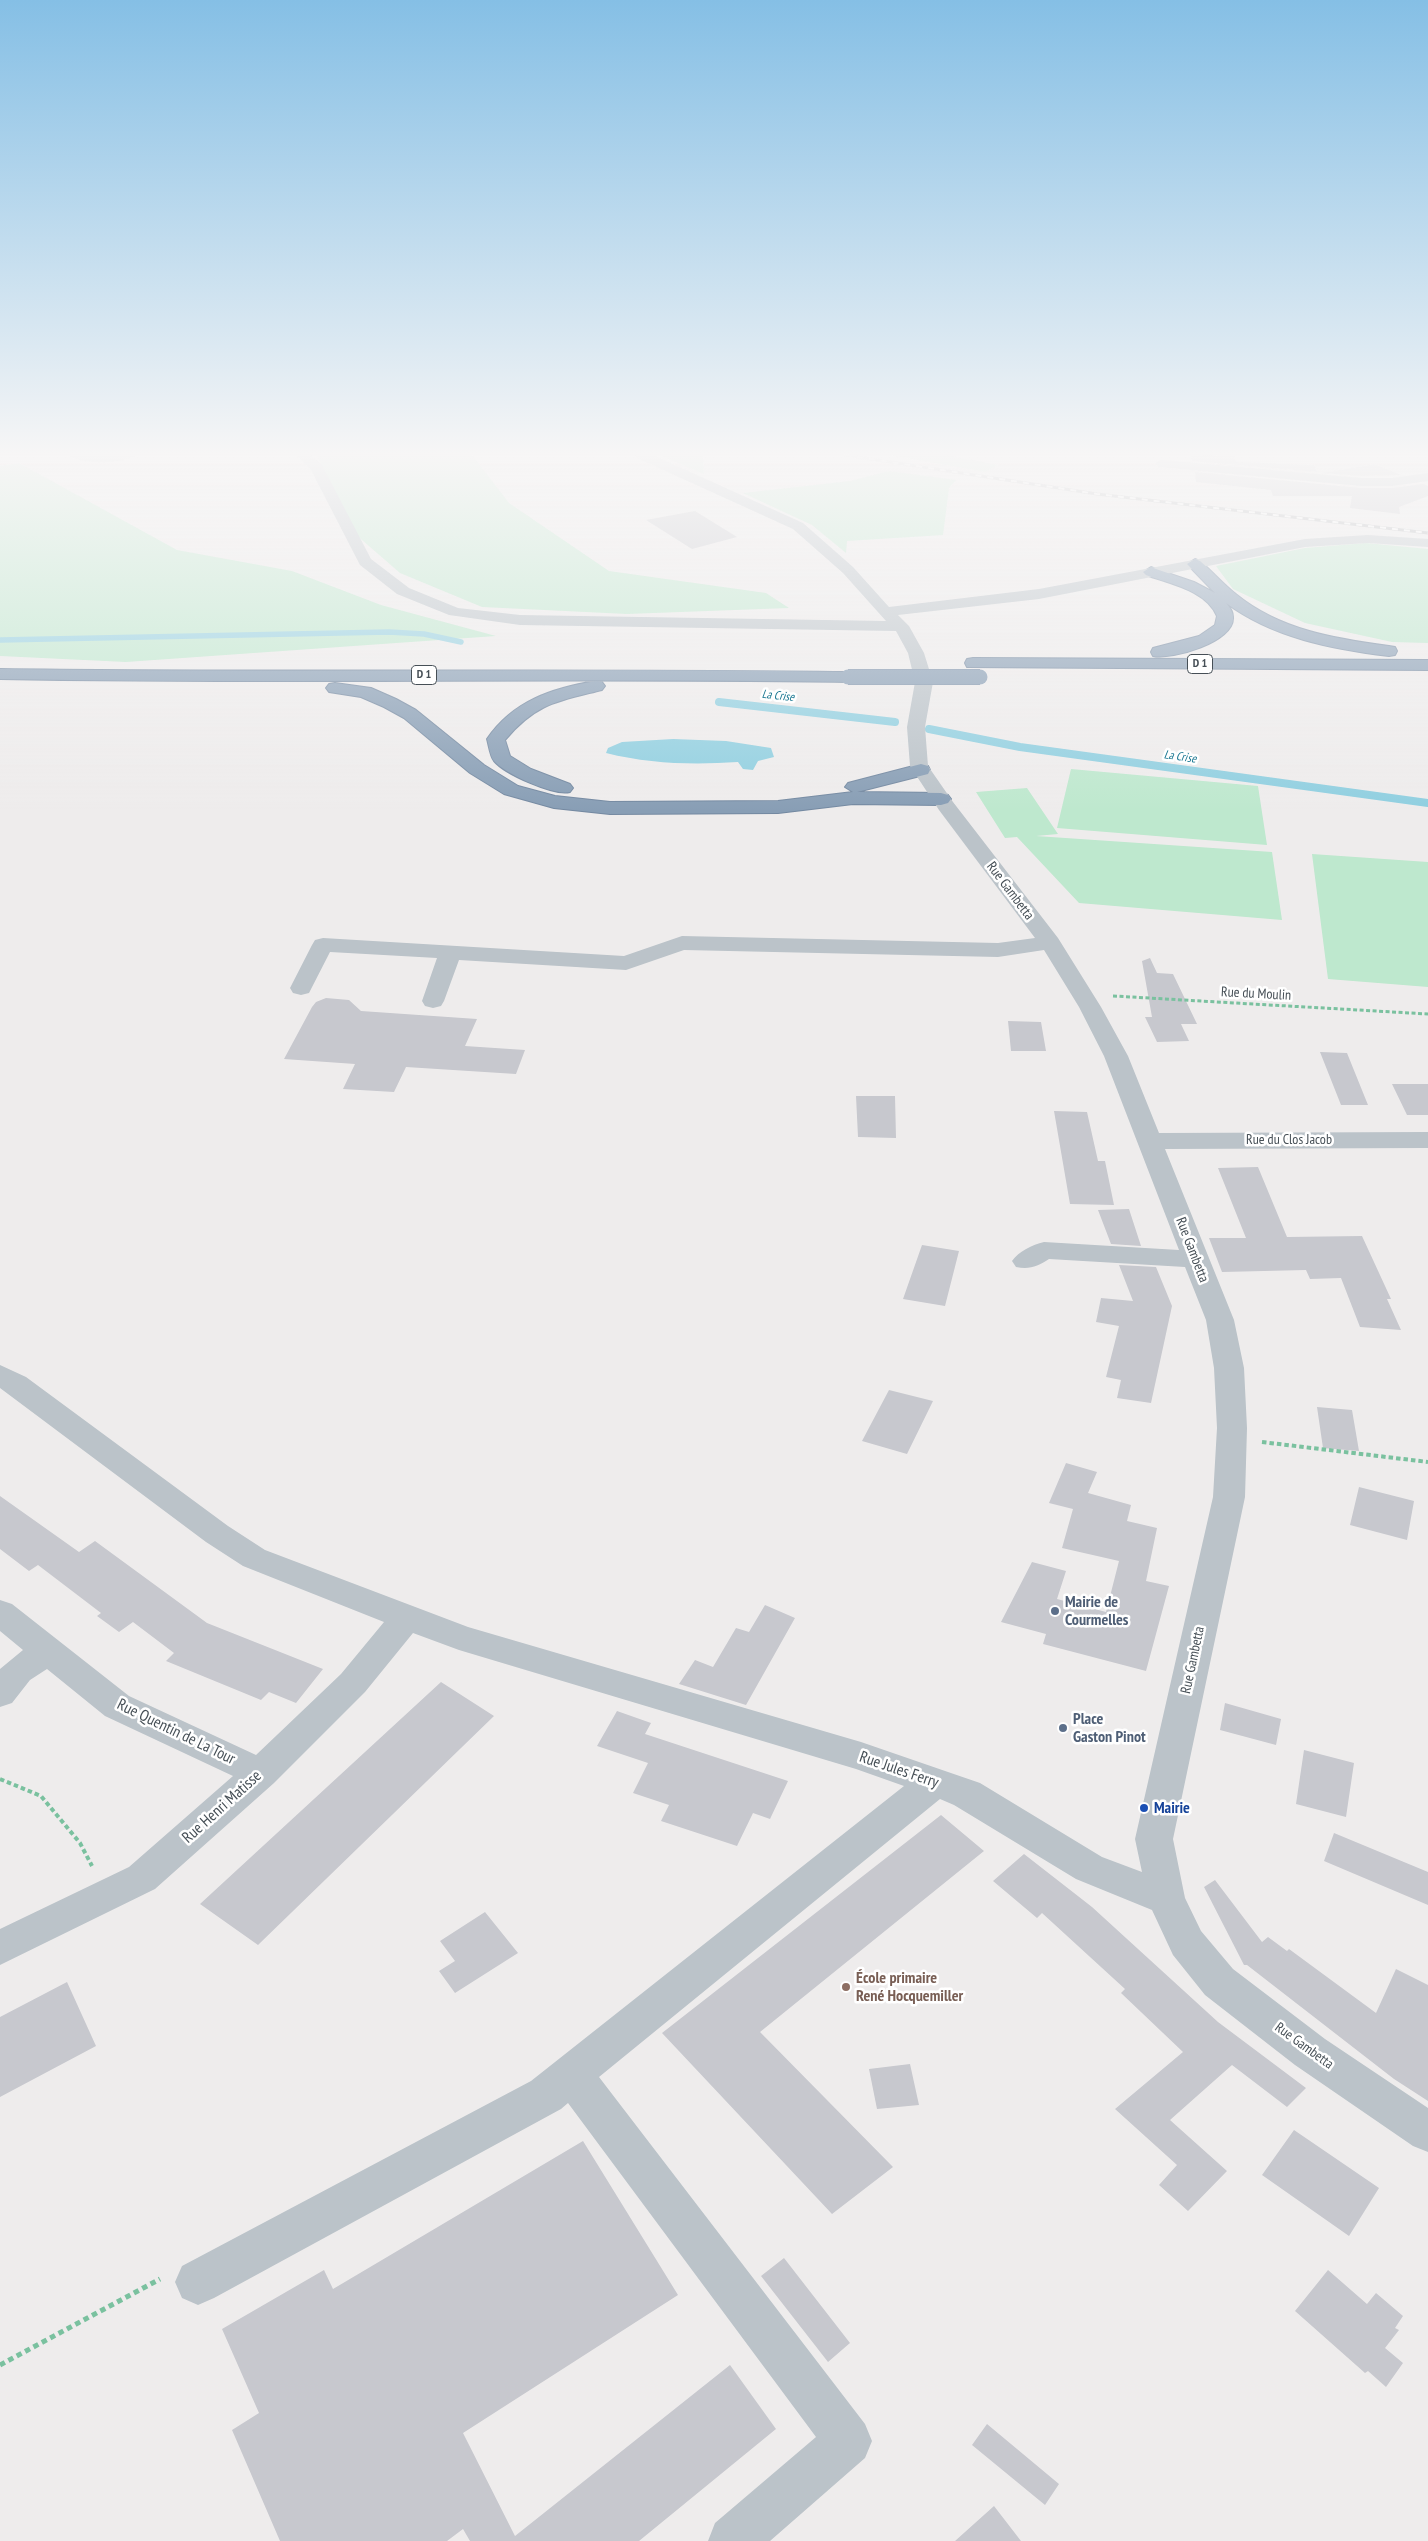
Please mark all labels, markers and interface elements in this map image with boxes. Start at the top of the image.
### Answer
road number: D 1 [1188,654,1212,674]
road number: D 1 [412,666,436,684]
water label: La Crise [761,687,795,705]
water label: La Crise [1163,748,1197,766]
street label: Rue Gambetta [983,859,1037,923]
street label: Rue du Moulin [1221,984,1291,1004]
street label: Rue du Clos Jacob [1246,1132,1332,1148]
street label: Rue Gambetta [1172,1215,1212,1285]
place label: Mairie de Courmelles [1065,1592,1128,1630]
marker: Mairie de Courmelles [1049,1605,1061,1617]
street label: Rue Gambetta [1178,1625,1208,1695]
street label: Rue Quentin de La Tour [114,1695,238,1769]
place label: Place Gaston Pinot [1073,1709,1146,1747]
marker: Place Gaston Pinot [1057,1722,1069,1734]
street label: Rue Jules Ferry [857,1747,941,1793]
street label: Rue Henri Matisse [178,1766,266,1848]
place label: Mairie [1154,1798,1190,1818]
marker: Mairie [1138,1802,1150,1814]
place label: École primaire René Hocquemiller [856,1968,963,2006]
marker: École primaire René Hocquemiller [840,1981,852,1993]
street label: Rue Gambetta [1271,2019,1337,2073]

